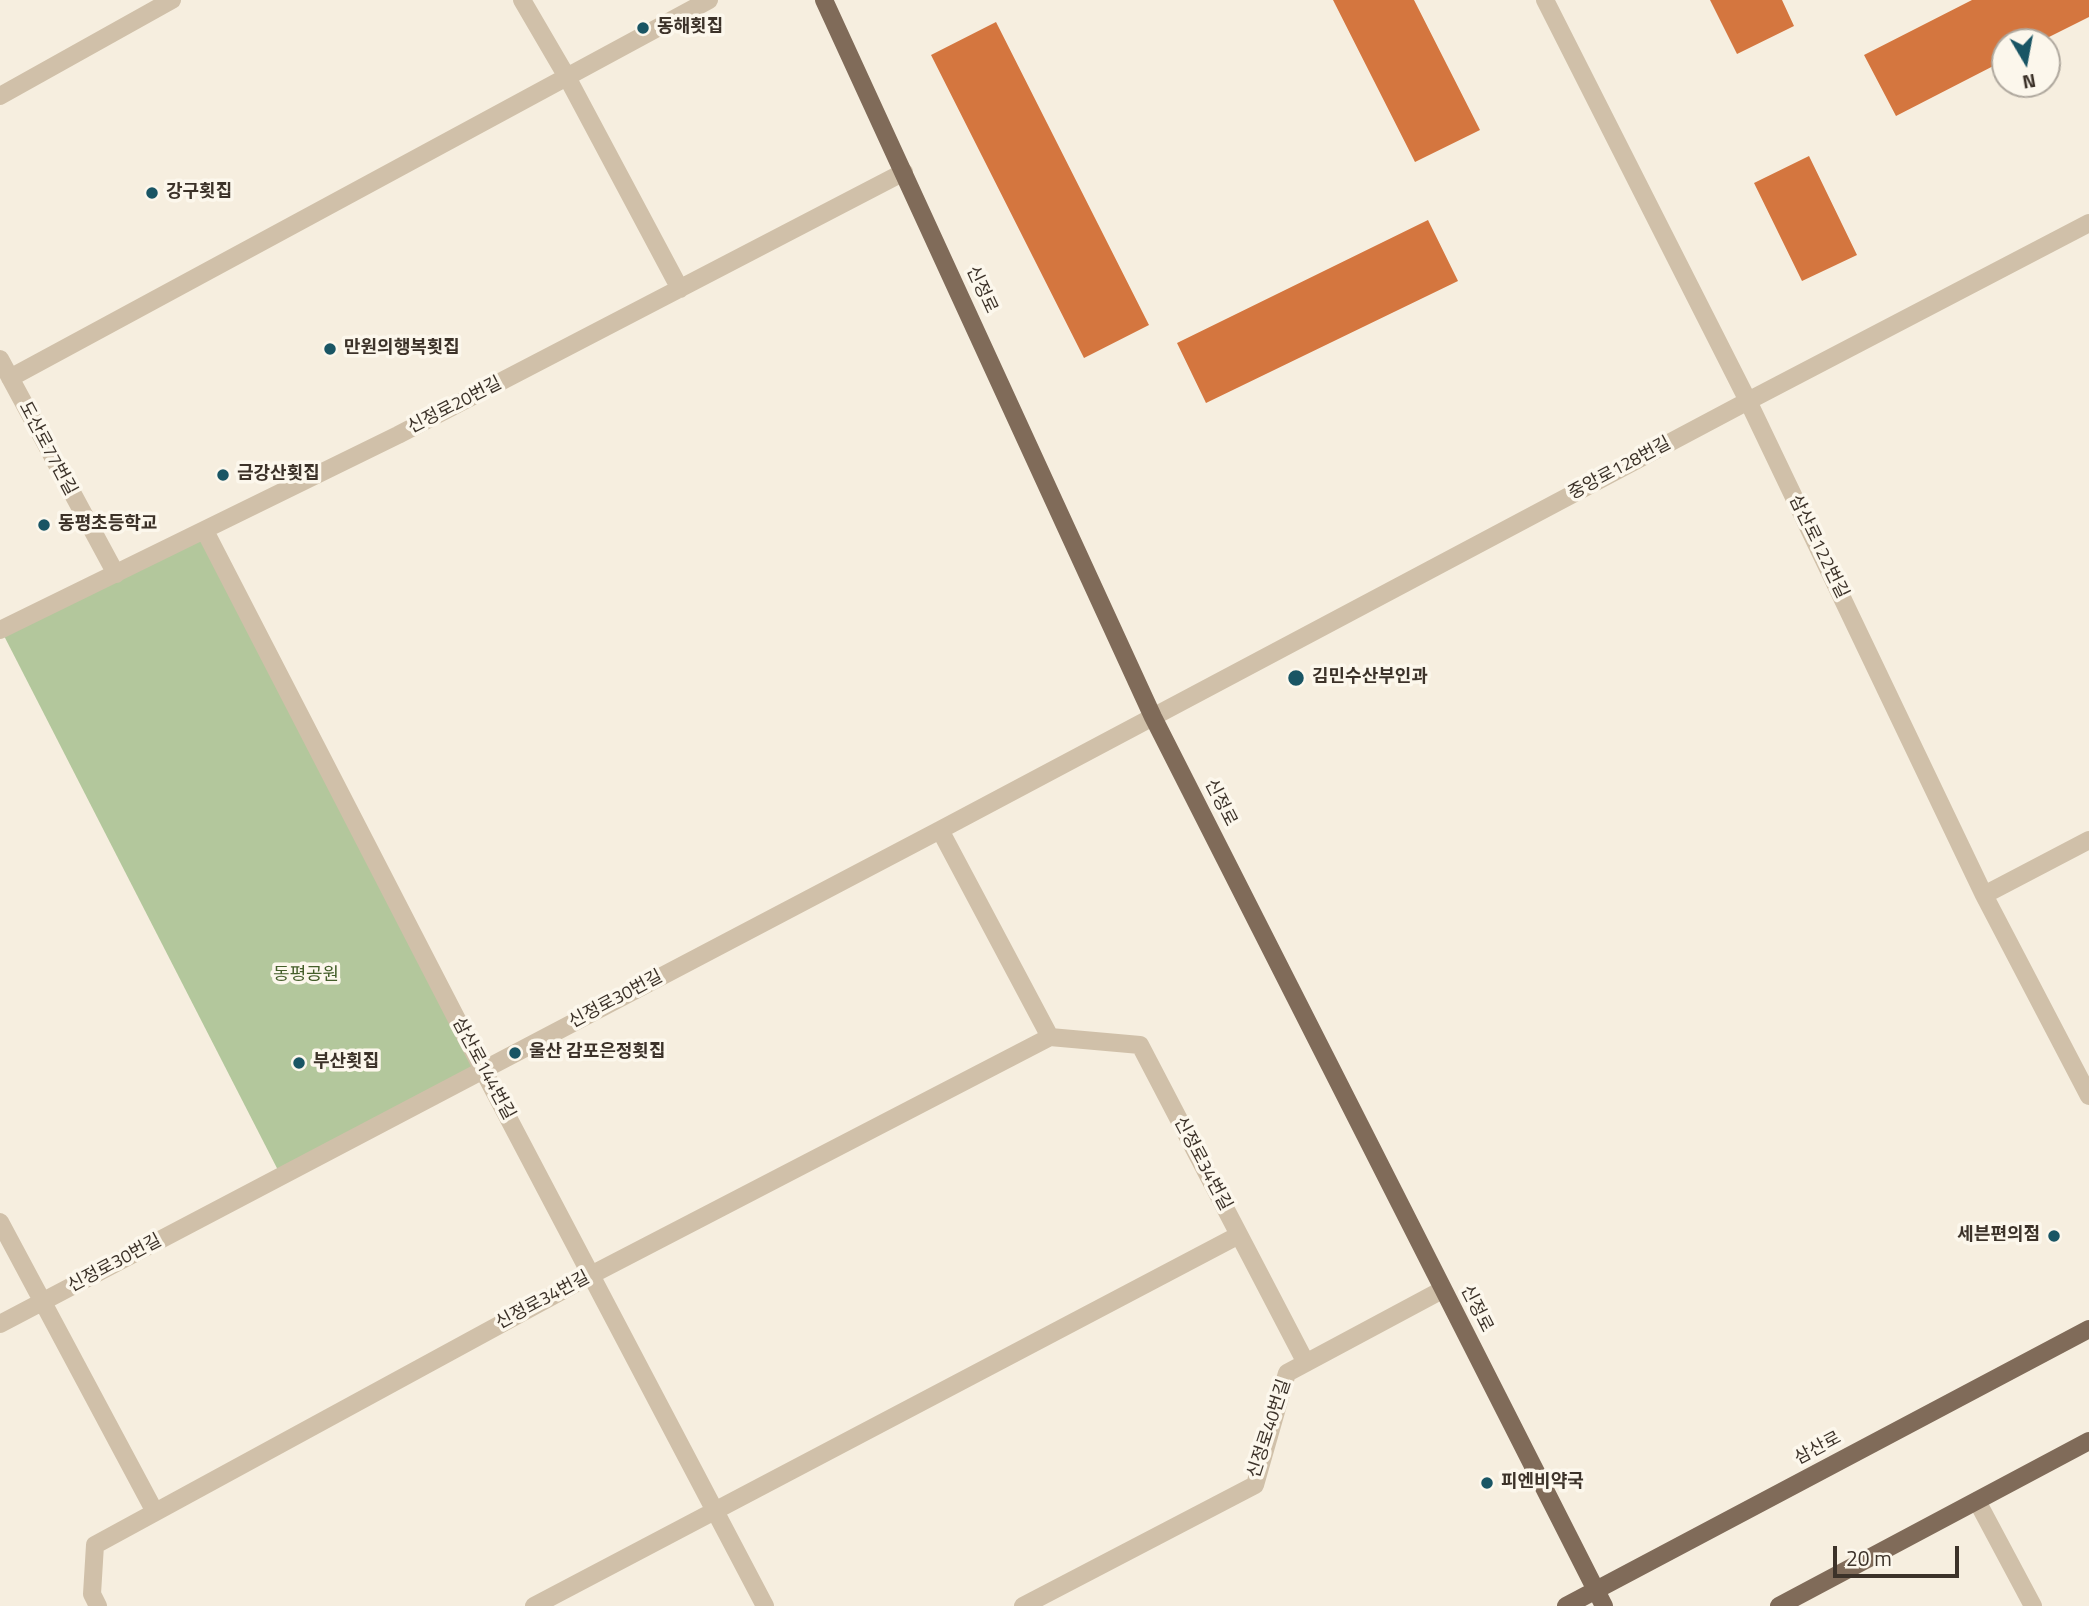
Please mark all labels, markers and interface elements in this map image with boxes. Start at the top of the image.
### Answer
place label: 동해횟집 [657,17,723,39]
marker: 동해횟집 [635,20,651,36]
north arrow [1991,28,2061,98]
text: N [2020,67,2038,98]
place label: 강구횟집 [166,182,232,204]
marker: 강구횟집 [144,185,160,201]
street label: 신정로 [961,263,1001,317]
place label: 만원의행복횟집 [344,338,460,360]
marker: 만원의행복횟집 [322,341,338,357]
street label: 신정로20번길 [404,373,506,439]
street label: 도산로77번길 [13,398,81,500]
street label: 중앙로128번길 [1565,433,1675,505]
place label: 금강산횟집 [237,464,320,486]
marker: 금강산횟집 [215,467,231,483]
street label: 삼산로122번길 [1784,491,1852,603]
place label: 동평초등학교 [58,514,157,536]
marker: 동평초등학교 [36,517,52,533]
place label: 김민수산부인과 [1312,667,1428,689]
marker: 김민수산부인과 [1286,668,1306,688]
street label: 신정로 [1199,776,1241,830]
park label: 동평공원 [273,965,339,987]
street label: 신정로30번길 [565,966,667,1034]
street label: 삼산로144번길 [447,1014,519,1124]
place label: 울산 감포은정횟집 [529,1042,665,1064]
marker: 울산 감포은정횟집 [507,1045,523,1061]
place label: 부산횟집 [313,1052,379,1074]
marker: 부산횟집 [291,1055,307,1071]
street label: 신정로34번길 [1168,1113,1236,1215]
place label: 세븐편의점 [1957,1225,2040,1247]
marker: 세븐편의점 [2046,1228,2062,1244]
street label: 신정로30번길 [64,1230,166,1298]
street label: 신정로34번길 [492,1267,594,1335]
street label: 신정로 [1455,1282,1497,1336]
street label: 신정로40번길 [1244,1377,1296,1481]
street label: 삼산로 [1791,1428,1845,1470]
place label: 피엔비약국 [1501,1472,1584,1494]
marker: 피엔비약국 [1479,1475,1495,1491]
scale bar [1837,1532,1963,1576]
text: 20 m [1846,1542,1892,1574]

